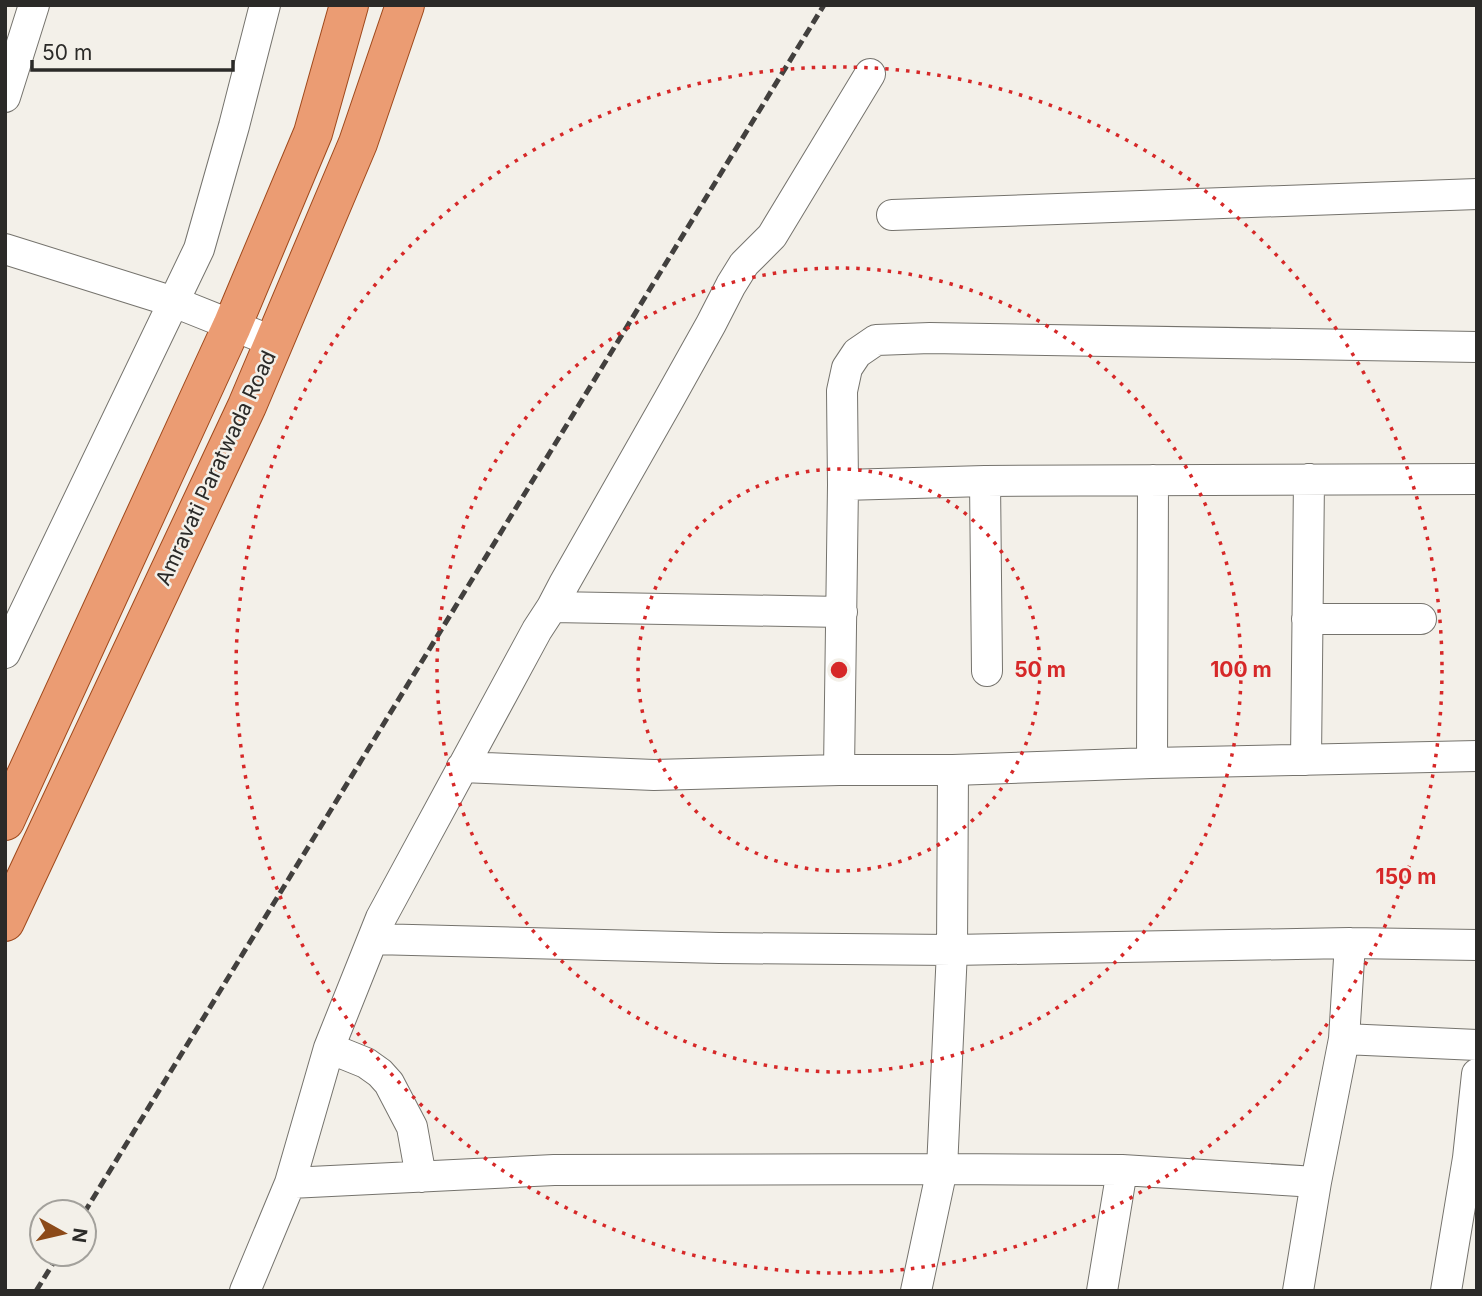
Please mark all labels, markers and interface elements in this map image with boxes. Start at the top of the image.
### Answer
scale bar [32,28,233,72]
text: 50 m [42,40,92,65]
street label: Amravati Paratwada Road [150,347,281,589]
text: 50 m [1014,657,1066,682]
text: 100 m [1210,657,1272,682]
centre of rings [827,658,851,682]
text: 150 m [1376,864,1436,889]
north arrow [28,1198,98,1268]
text: N [67,1227,92,1244]

